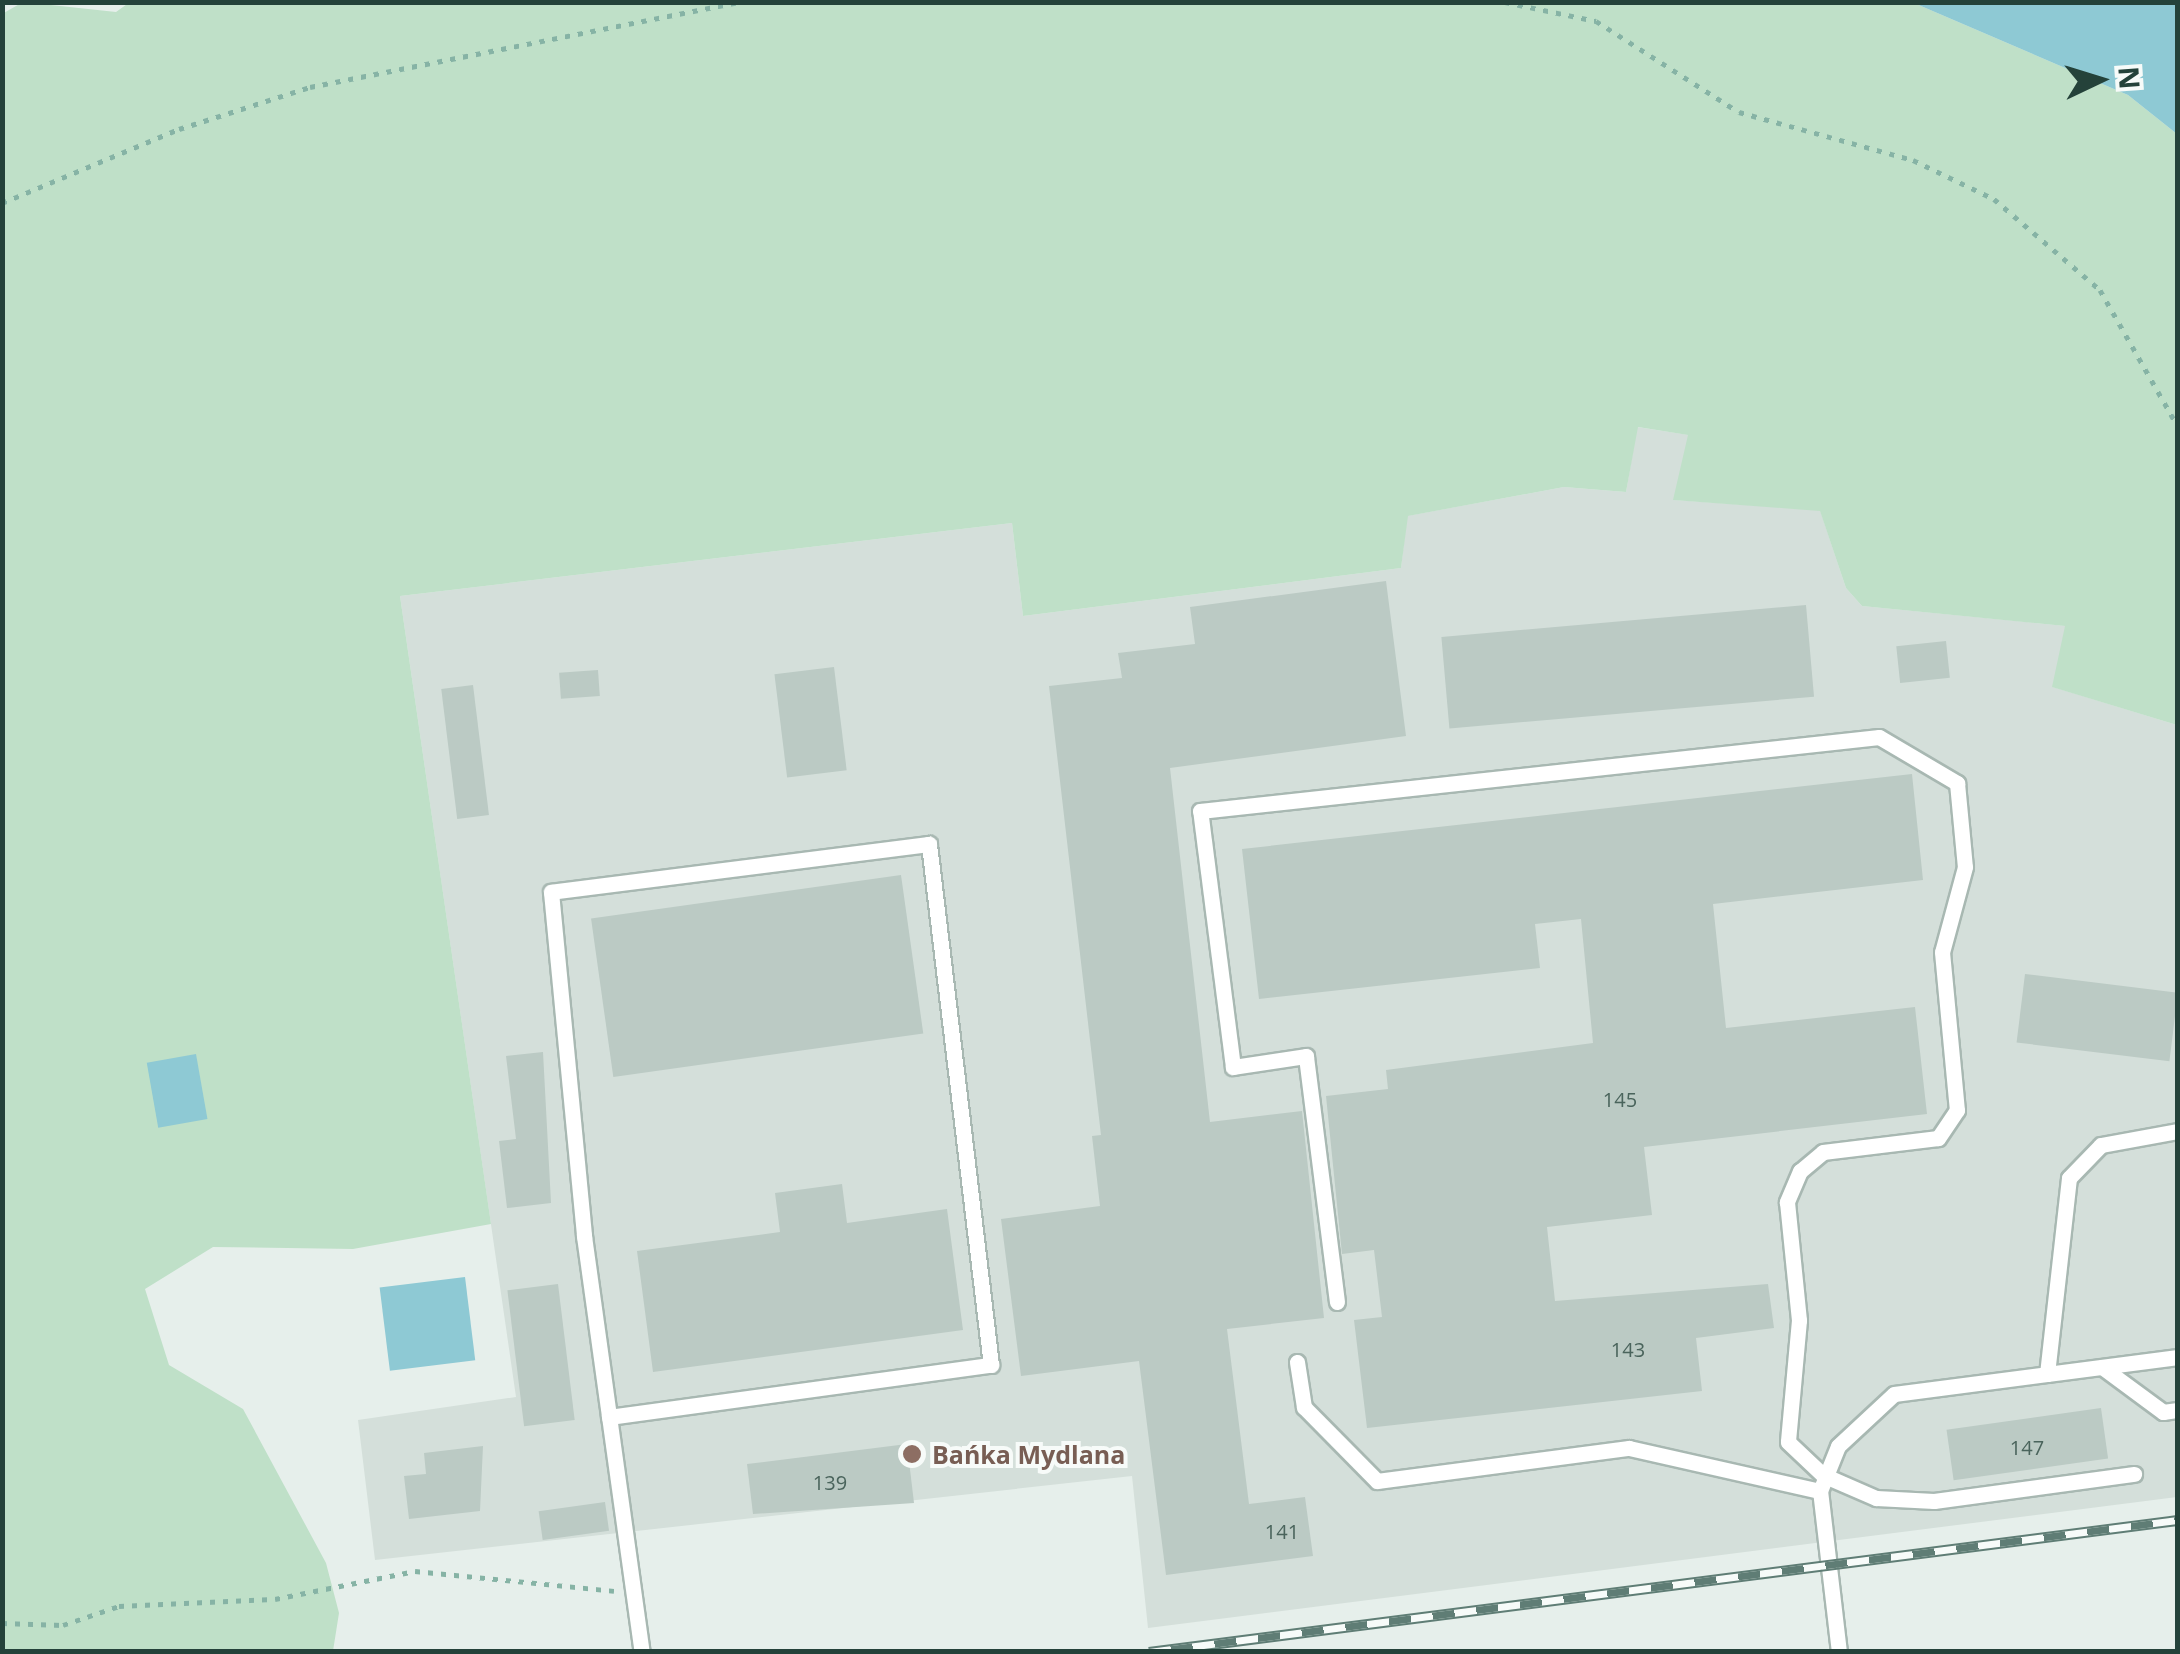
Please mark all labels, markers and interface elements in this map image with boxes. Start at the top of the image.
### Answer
north arrow [2050,30,2150,130]
text: N [2110,65,2150,91]
house number: 145 [1603,1087,1637,1111]
house number: 143 [1611,1337,1645,1361]
house number: 147 [2010,1435,2044,1459]
place label: Bańka Mydlana [932,1439,1125,1469]
marker: Bańka Mydlana [901,1443,923,1465]
house number: 139 [813,1470,847,1494]
house number: 141 [1265,1519,1299,1543]

